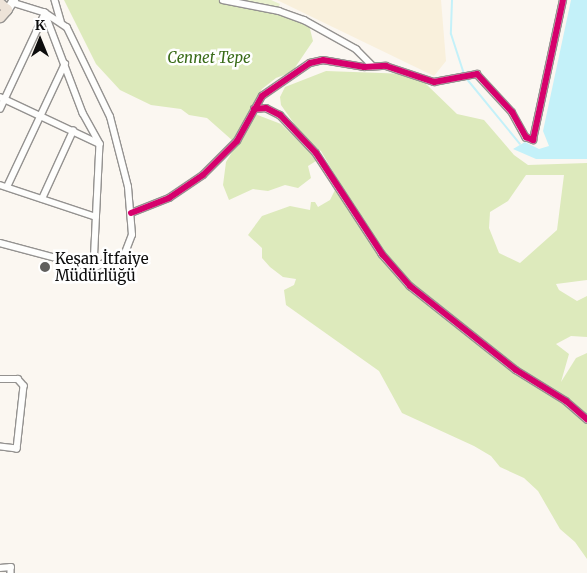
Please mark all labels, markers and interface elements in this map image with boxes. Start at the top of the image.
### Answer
north arrow [15,15,65,65]
text: K [35,16,45,34]
park label: Cennet Tepe [167,49,251,67]
place label: Keşan İtfaiye Müdürlüğü [55,249,149,284]
marker: Keşan İtfaiye Müdürlüğü [39,261,51,273]

